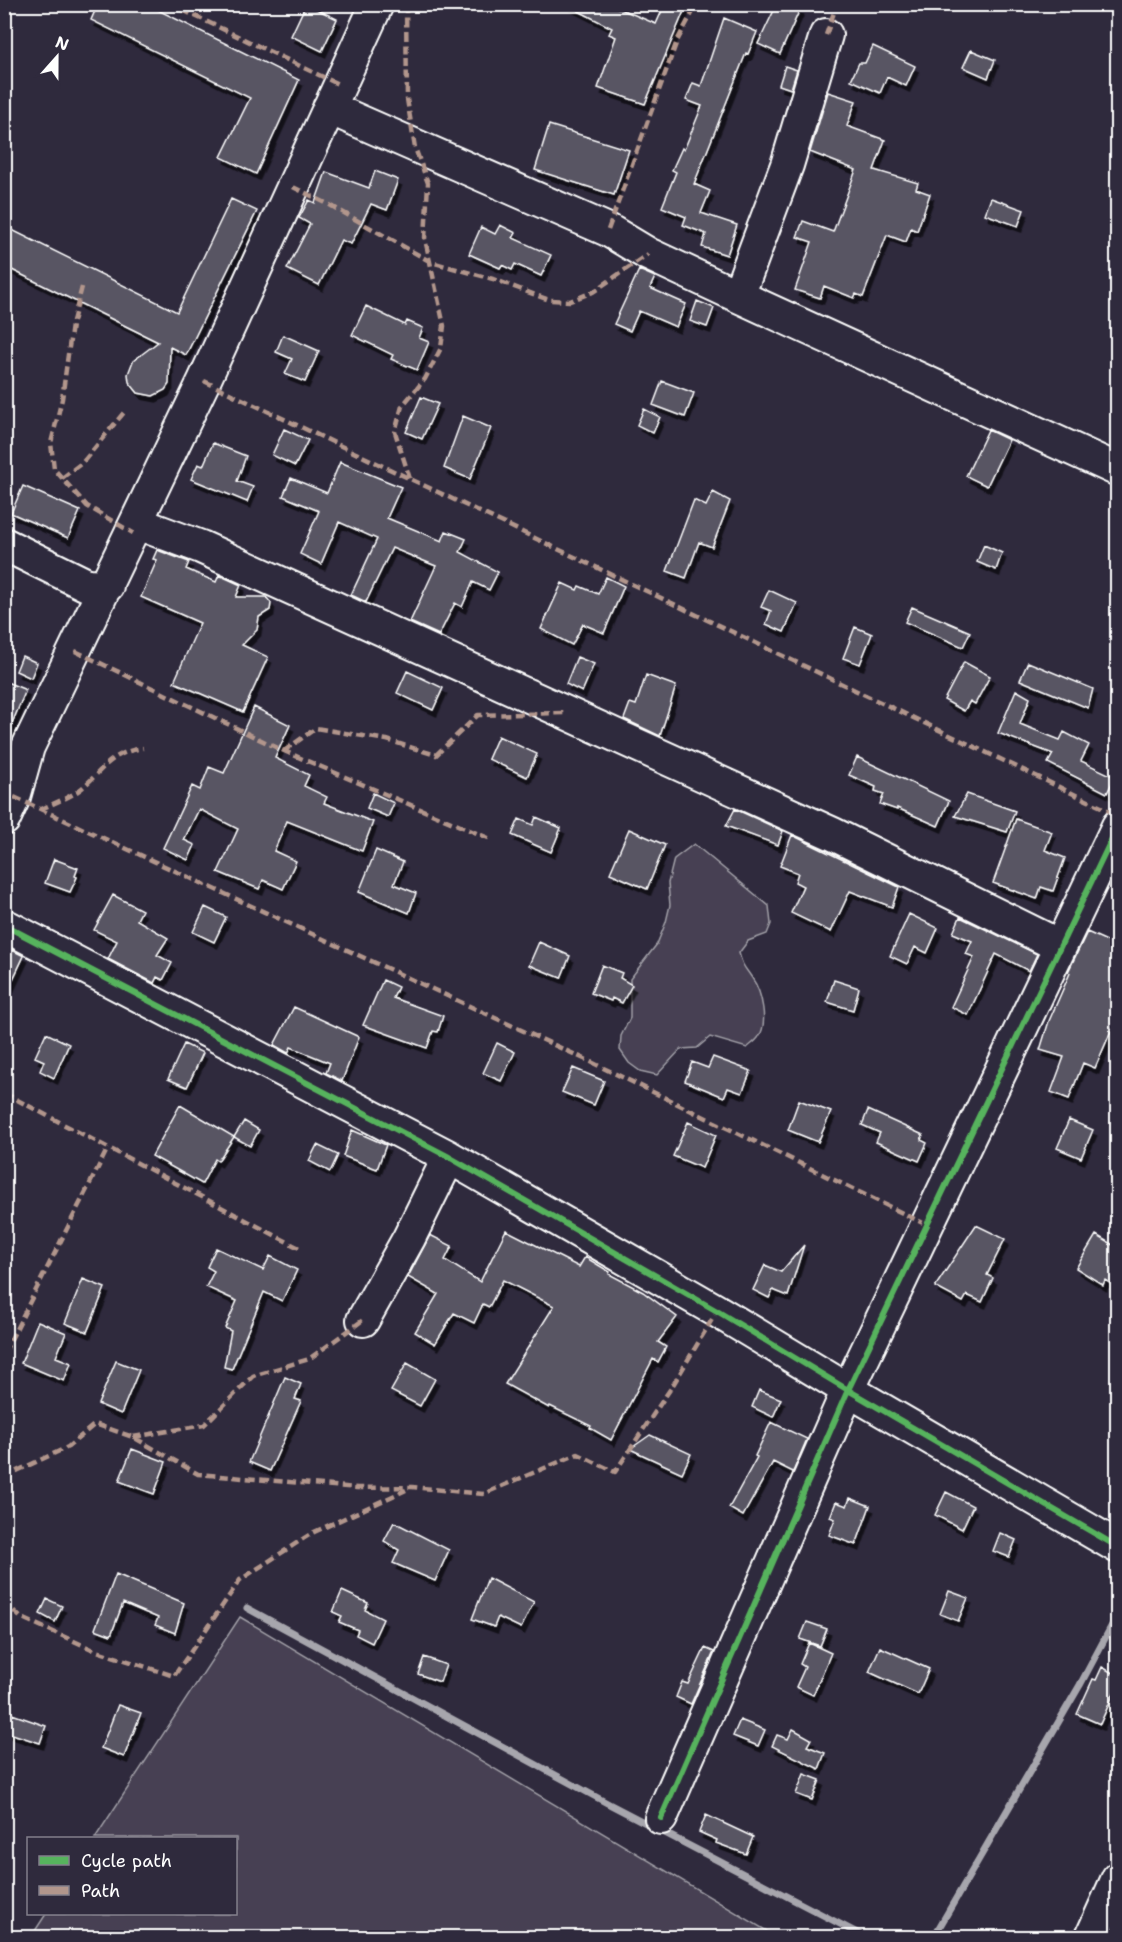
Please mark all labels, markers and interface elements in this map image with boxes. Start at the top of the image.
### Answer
north arrow [27,27,87,87]
text: N [53,31,72,56]
legend [27,1837,237,1915]
text: Cycle path [81,1849,172,1873]
text: Path [81,1879,120,1903]

